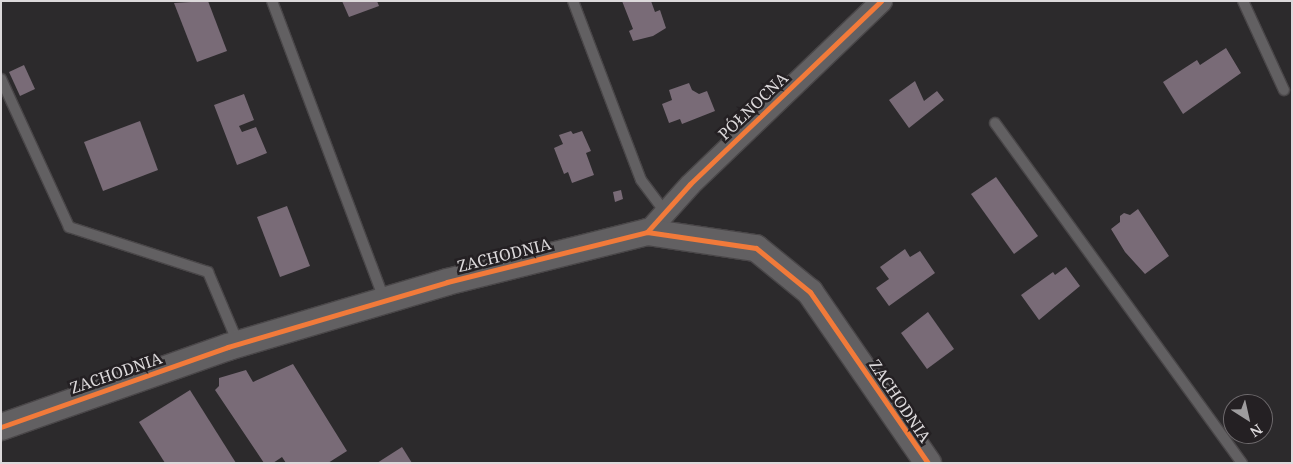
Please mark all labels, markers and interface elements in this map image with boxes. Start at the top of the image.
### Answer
street label: PÓŁNOCNA [714,68,792,144]
street label: ZACHODNIA [455,234,553,276]
street label: ZACHODNIA [68,348,164,398]
street label: ZACHODNIA [865,356,935,446]
north arrow [1223,394,1273,444]
text: N [1246,420,1266,442]

